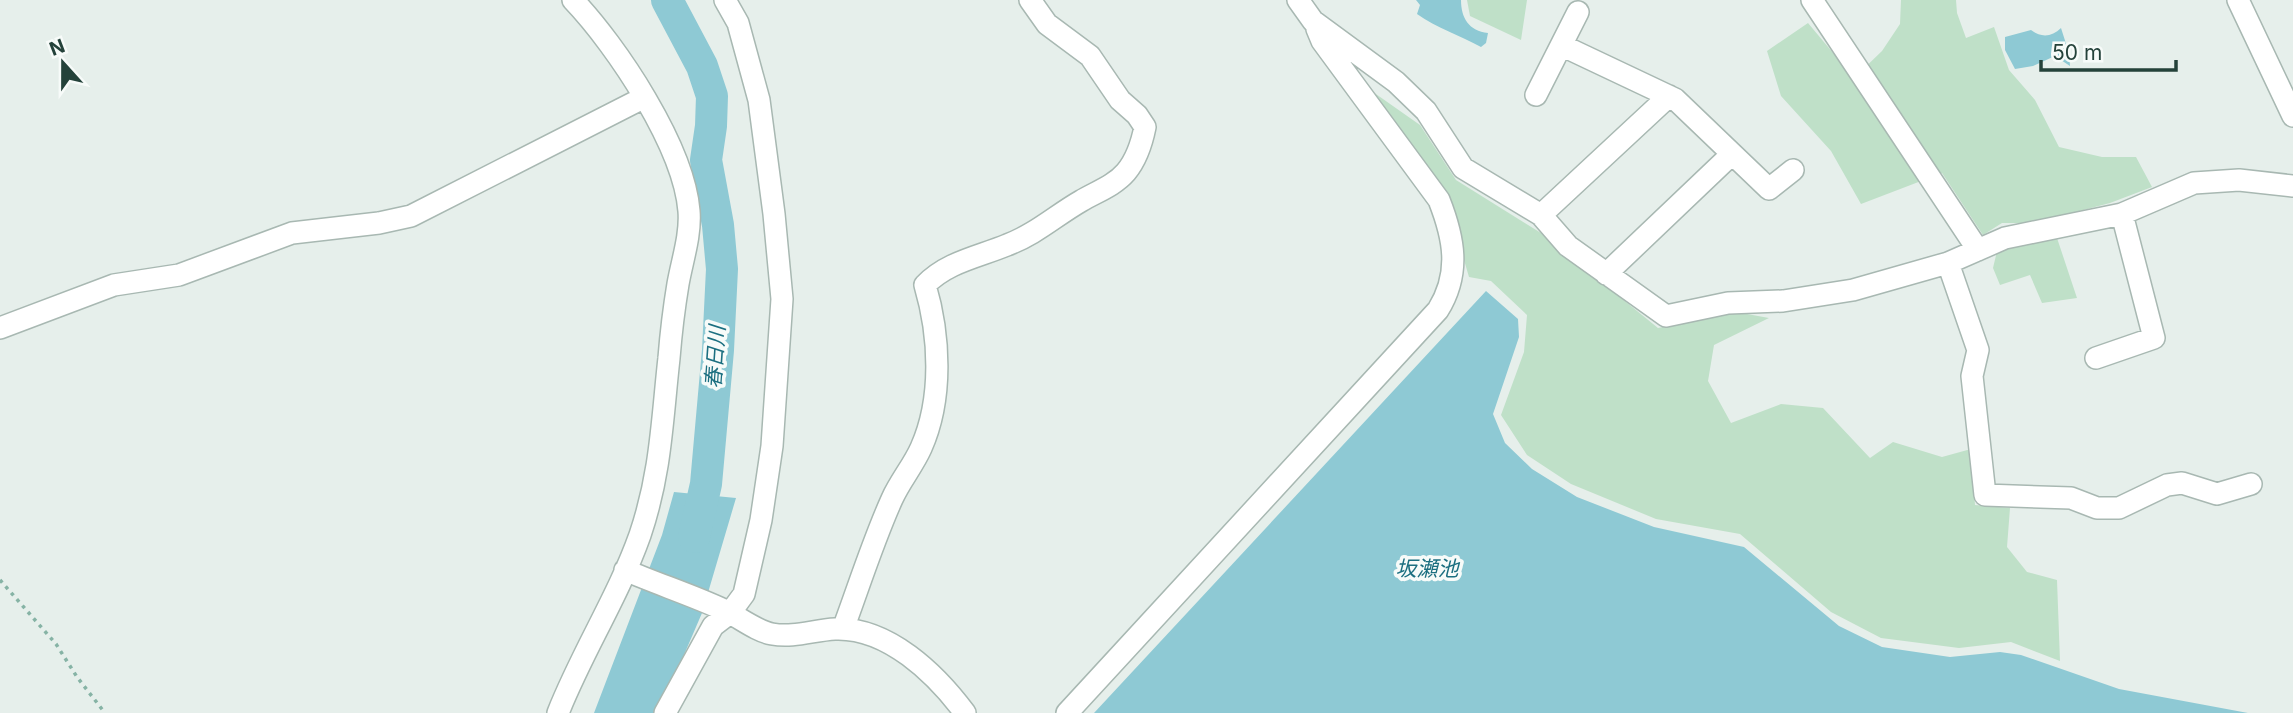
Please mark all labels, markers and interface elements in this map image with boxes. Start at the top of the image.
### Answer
north arrow [28,28,98,98]
scale bar [2041,28,2176,72]
text: N [46,34,68,61]
text: 50 m [2052,40,2102,65]
water label: 春日川 [700,323,730,389]
water label: 坂瀬池 [1396,556,1460,581]

